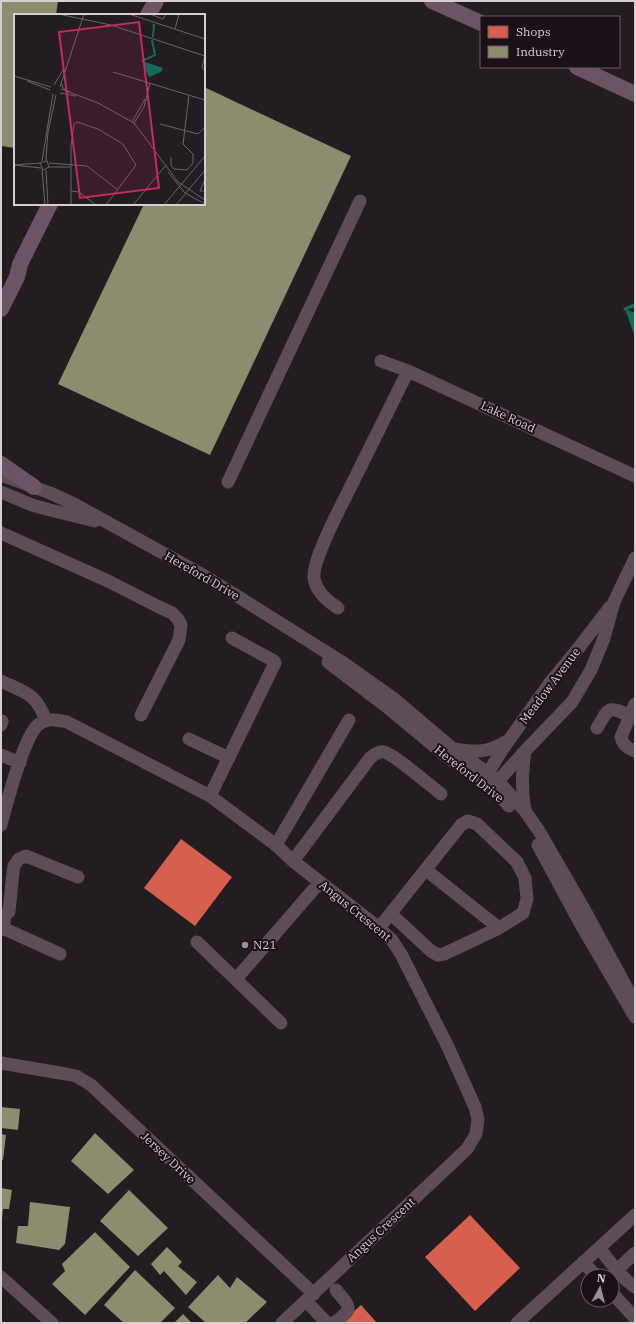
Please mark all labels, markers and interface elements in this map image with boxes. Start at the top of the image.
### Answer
inset map [14,14,205,205]
legend [480,16,620,68]
text: Shops [516,24,551,39]
text: Industry [516,44,565,59]
street label: Lake Road [479,397,538,436]
street label: Hereford Drive [162,548,242,603]
street label: Meadow Avenue [516,645,583,727]
street label: Hereford Drive [432,742,507,805]
street label: Angus Crescent [316,877,394,944]
place label: N21 [253,937,277,952]
marker: N21 [240,940,250,950]
street label: Jersey Drive [138,1129,199,1187]
street label: Angus Crescent [343,1194,418,1265]
north arrow [580,1268,620,1308]
text: N [596,1271,607,1286]

